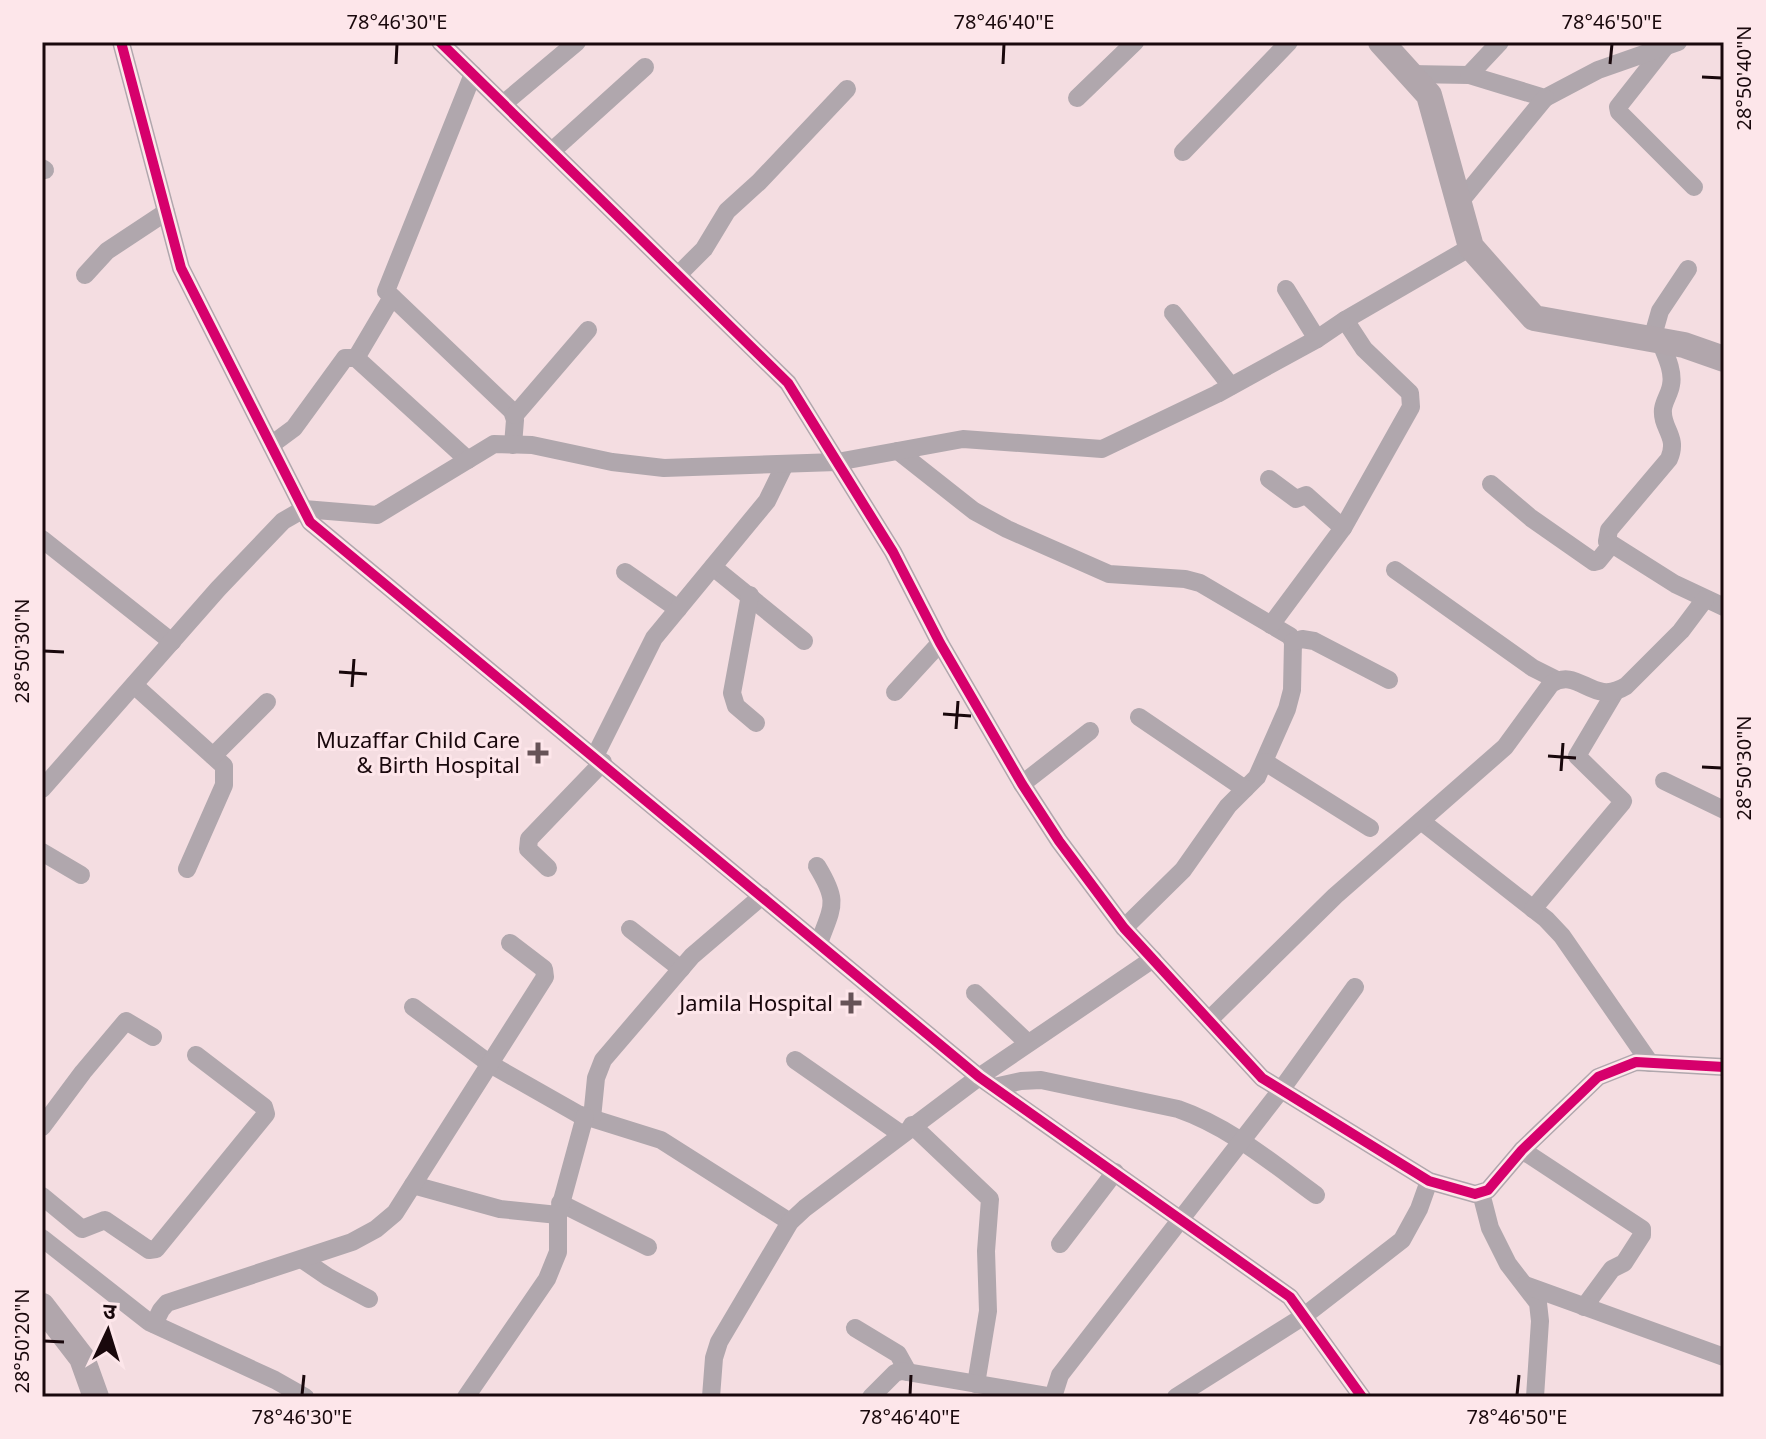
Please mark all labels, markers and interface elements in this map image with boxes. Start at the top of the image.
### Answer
text: 78°46'30"E [347,8,447,35]
text: 78°46'40"E [954,8,1054,35]
text: 78°46'50"E [1562,8,1662,35]
text: 28°50'40"N [1730,25,1757,131]
text: 28°50'30"N [8,598,35,704]
text: 28°50'30"N [1730,715,1757,821]
place label: Muzaffar Child Care & Birth Hospital [316,724,520,779]
marker: Muzaffar Child Care & Birth Hospital [527,742,549,764]
place label: Jamila Hospital [677,987,833,1017]
marker: Jamila Hospital [840,992,862,1014]
text: 28°50'20"N [8,1288,35,1394]
north arrow [68,1291,148,1371]
text: उ [102,1295,118,1326]
text: 78°46'30"E [252,1403,352,1430]
text: 78°46'40"E [860,1403,960,1430]
text: 78°46'50"E [1467,1403,1567,1430]

